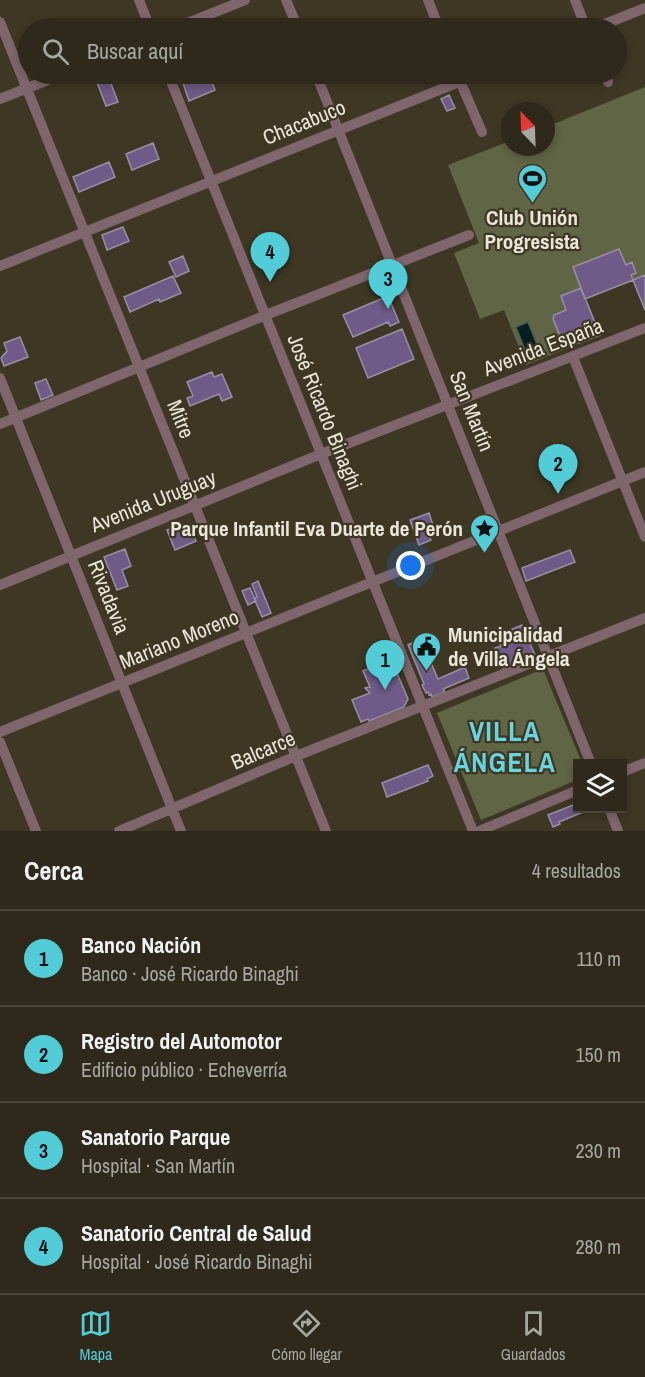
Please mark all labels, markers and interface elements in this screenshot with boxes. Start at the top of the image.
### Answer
search box [18,18,627,84]
icon: search [39,35,72,68]
text: Buscar aquí [87,36,183,66]
street label: Chacabuco [258,92,350,152]
north arrow [501,102,555,156]
sports icon: Club Unión Progresista [516,162,548,204]
place label: Club Unión Progresista [485,203,580,256]
pin: 4 [250,232,290,282]
pin: 3 [368,260,408,309]
street label: Avenida España [478,311,607,383]
street label: José Ricardo Binaghi [281,330,369,494]
street label: San Martín [443,367,501,455]
street label: Mitre [160,395,202,443]
pin: 2 [538,444,578,494]
street label: Avenida Uruguay [85,463,220,540]
place icon: Parque Infantil Eva Duarte de Perón [468,512,500,554]
place label: Parque Infantil Eva Duarte de Perón [170,514,463,543]
your location [396,551,425,580]
street label: Rivadavia [81,556,137,639]
street label: Mariano Moreno [115,602,243,676]
place label: Municipalidad de Villa Ángela [448,620,570,673]
public building icon: Municipalidad de Villa Ángela [411,630,443,672]
pin: 1 [366,640,404,690]
district label: VILLA ÁNGELA [454,713,556,780]
street label: Balcarce [226,724,300,776]
map controls [573,759,627,813]
button: layers [573,759,627,813]
text: Cerca [24,853,83,888]
text: 4 resultados [532,857,621,884]
text: Banco Nación [81,930,201,960]
text: 1 [39,945,48,972]
text: 110 m [577,945,621,972]
text: Banco · José Ricardo Binaghi [81,960,299,987]
text: Registro del Automotor [81,1026,282,1056]
text: 2 [39,1041,48,1068]
text: 150 m [575,1041,621,1068]
text: Edificio público · Echeverría [81,1056,287,1083]
text: Sanatorio Parque [81,1122,230,1152]
text: 3 [39,1137,48,1164]
text: 230 m [575,1137,621,1164]
text: Hospital · San Martín [81,1152,235,1179]
text: Sanatorio Central de Salud [81,1218,312,1248]
text: 4 [39,1233,48,1260]
text: 280 m [575,1233,621,1260]
text: Hospital · José Ricardo Binaghi [81,1248,313,1275]
tab: Mapa [79,1307,112,1365]
tab: Cómo llegar [271,1307,342,1365]
tab: Guardados [501,1307,566,1365]

